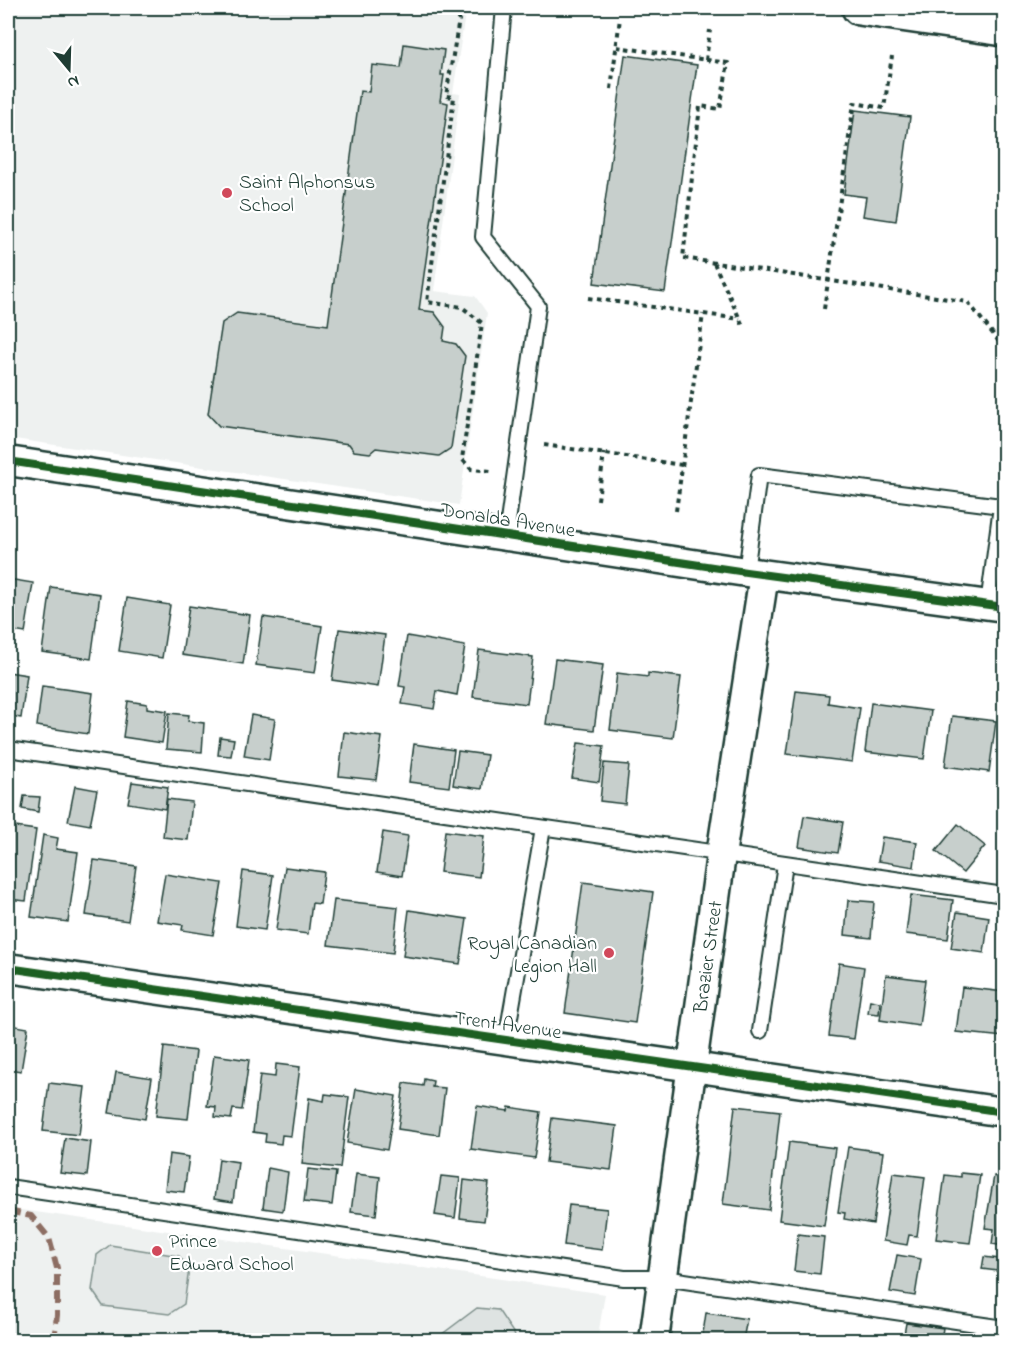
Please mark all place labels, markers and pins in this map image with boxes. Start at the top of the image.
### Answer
place label: Saint Alphonsus School [239,169,375,221]
marker: Saint Alphonsus School [220,186,234,200]
place label: Royal Canadian Legion Hall [467,930,597,983]
marker: Royal Canadian Legion Hall [602,946,616,960]
place label: Prince Edward School [169,1228,294,1280]
marker: Prince Edward School [150,1244,164,1258]

